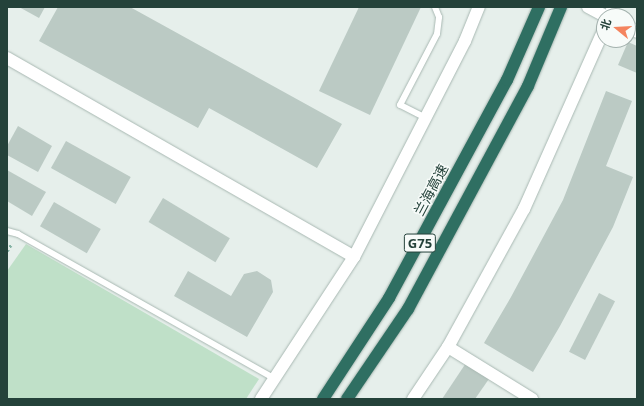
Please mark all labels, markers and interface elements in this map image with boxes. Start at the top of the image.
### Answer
north arrow [596,8,636,48]
text: 北 [596,17,614,32]
street label: 兰海高速 [410,161,452,219]
road number: G75 [403,232,437,254]

